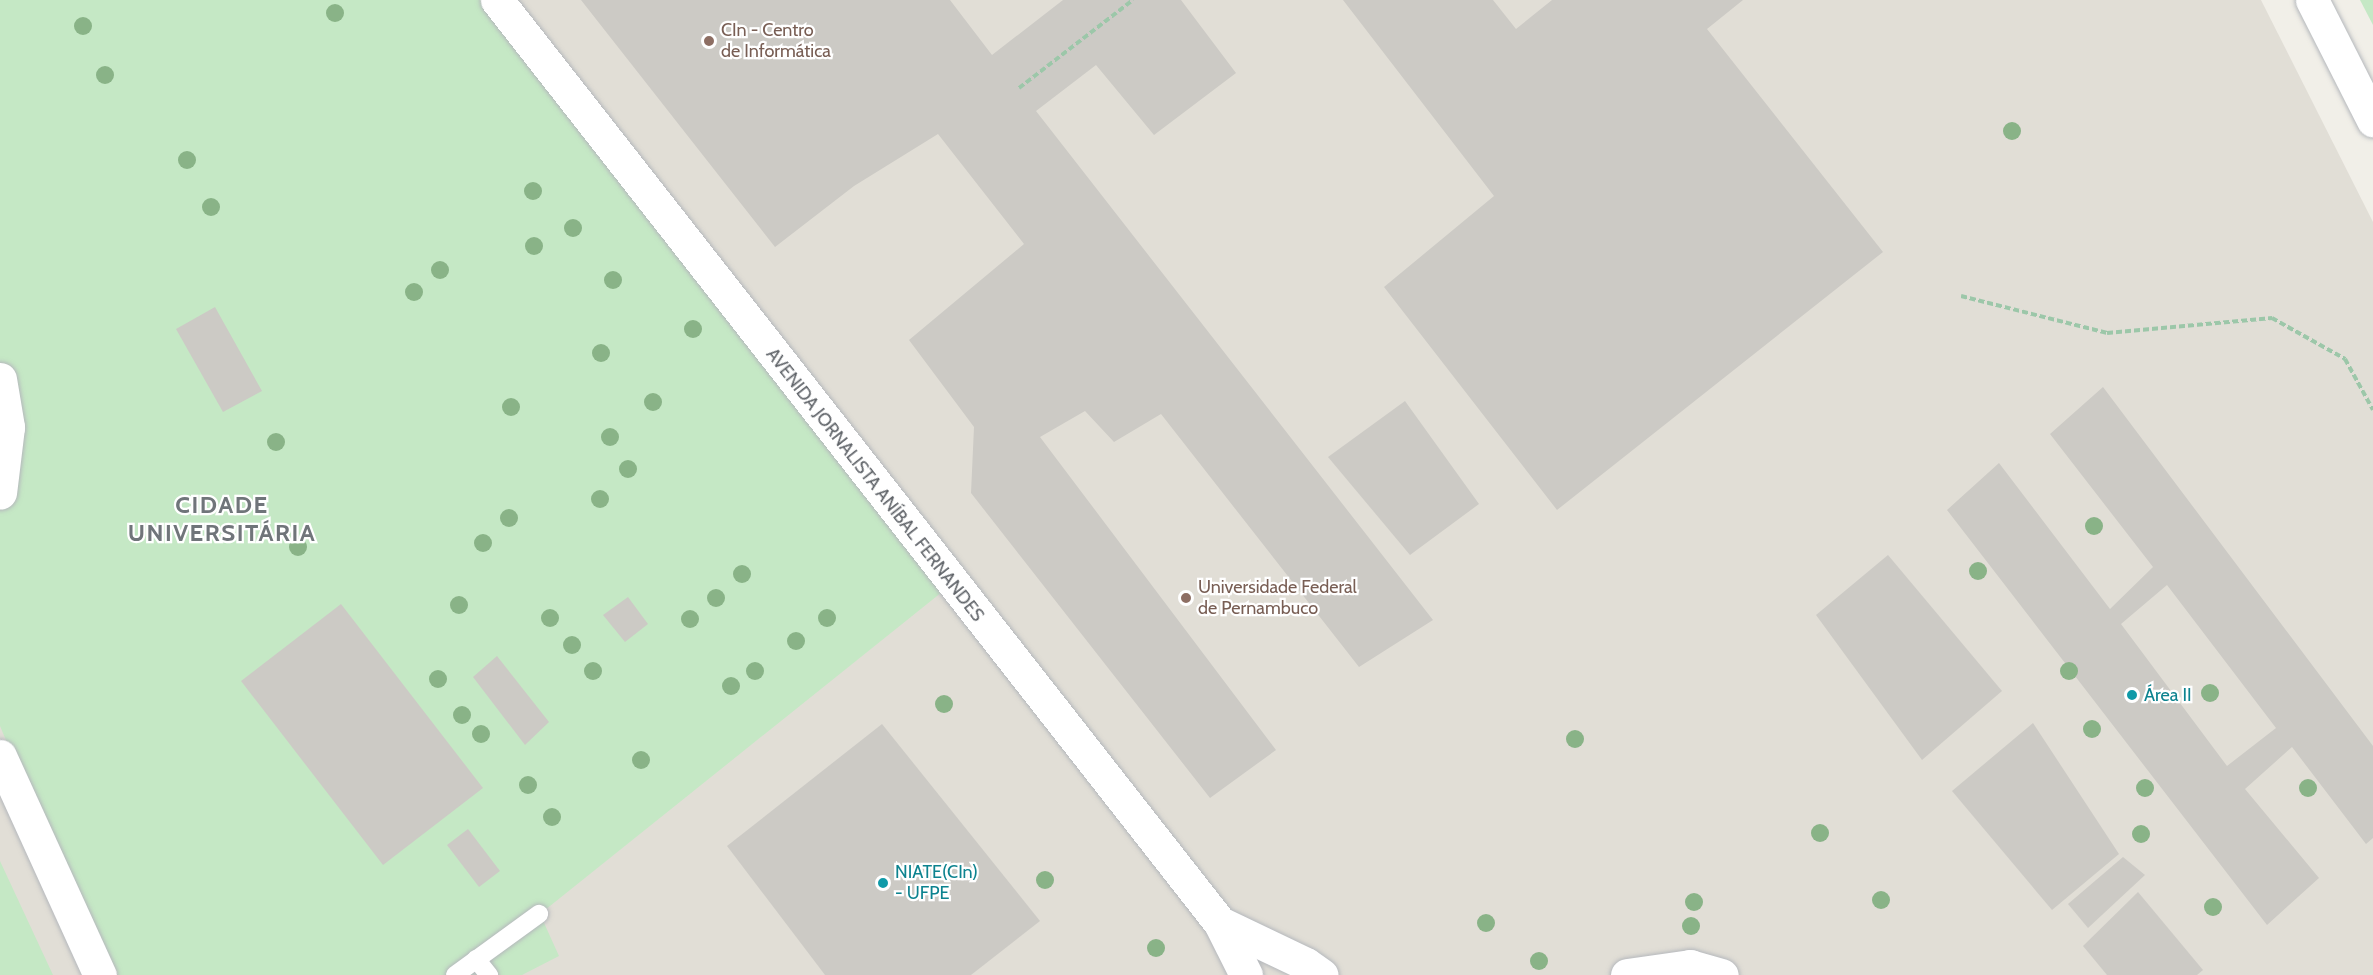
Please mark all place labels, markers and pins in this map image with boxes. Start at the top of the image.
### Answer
place label: CIn - Centro de Informática [721,20,831,63]
marker: CIn - Centro de Informática [702,34,716,48]
place label: Universidade Federal de Pernambuco [1198,577,1357,620]
marker: Universidade Federal de Pernambuco [1179,591,1193,605]
place label: Área II [2144,684,2192,706]
marker: Área II [2125,688,2139,702]
place label: NIATE(CIn) - UFPE [895,862,978,904]
marker: NIATE(CIn) - UFPE [876,876,890,890]

